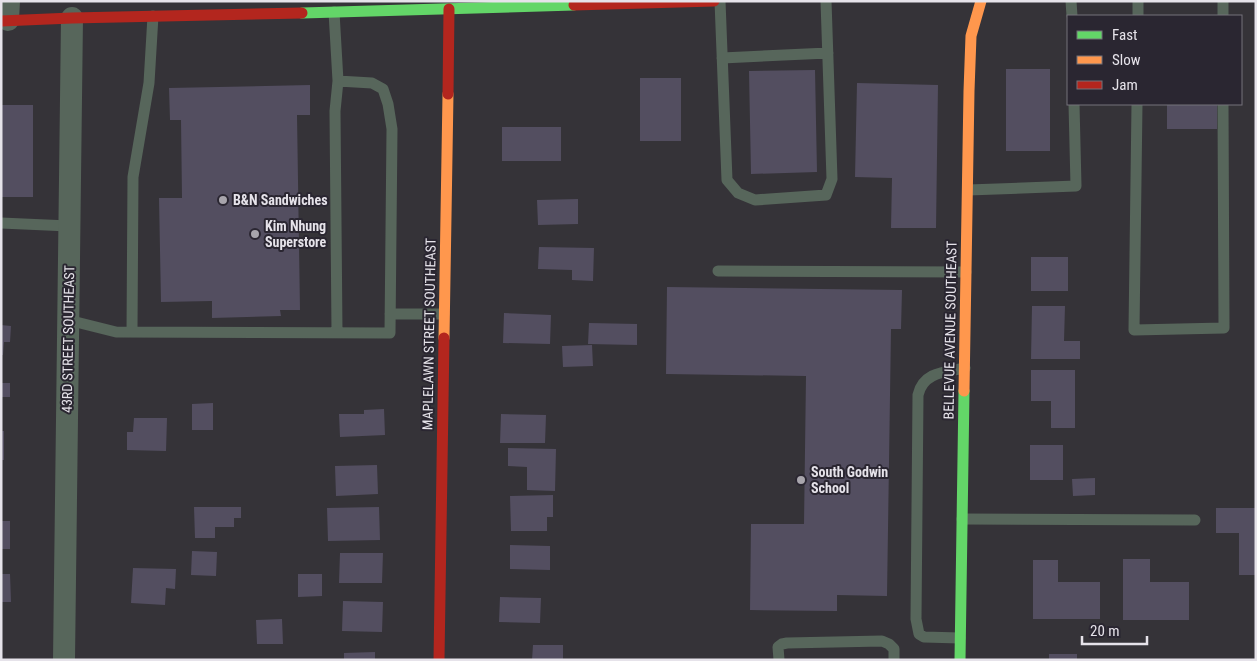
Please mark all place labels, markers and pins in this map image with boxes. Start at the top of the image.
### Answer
place label: B&N Sandwiches [233,192,328,208]
marker: B&N Sandwiches [217,194,229,206]
place label: Kim Nhung Superstore [265,218,327,250]
marker: Kim Nhung Superstore [249,228,261,240]
place label: South Godwin School [811,464,888,496]
marker: South Godwin School [795,474,807,486]

